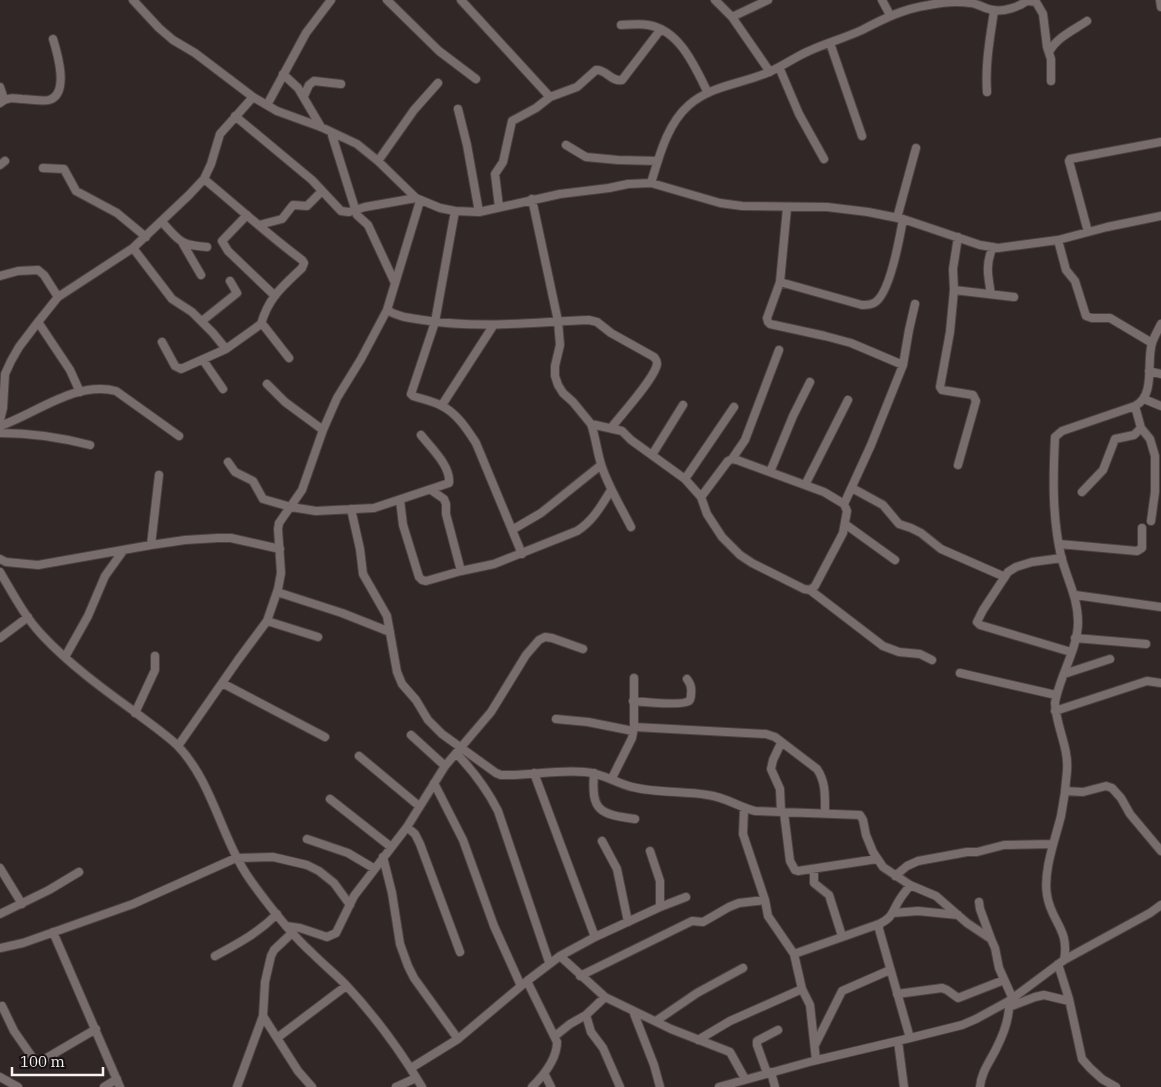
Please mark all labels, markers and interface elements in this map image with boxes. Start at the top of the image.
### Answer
scale bar [12,1044,104,1076]
text: 100 m [20,1052,65,1071]

